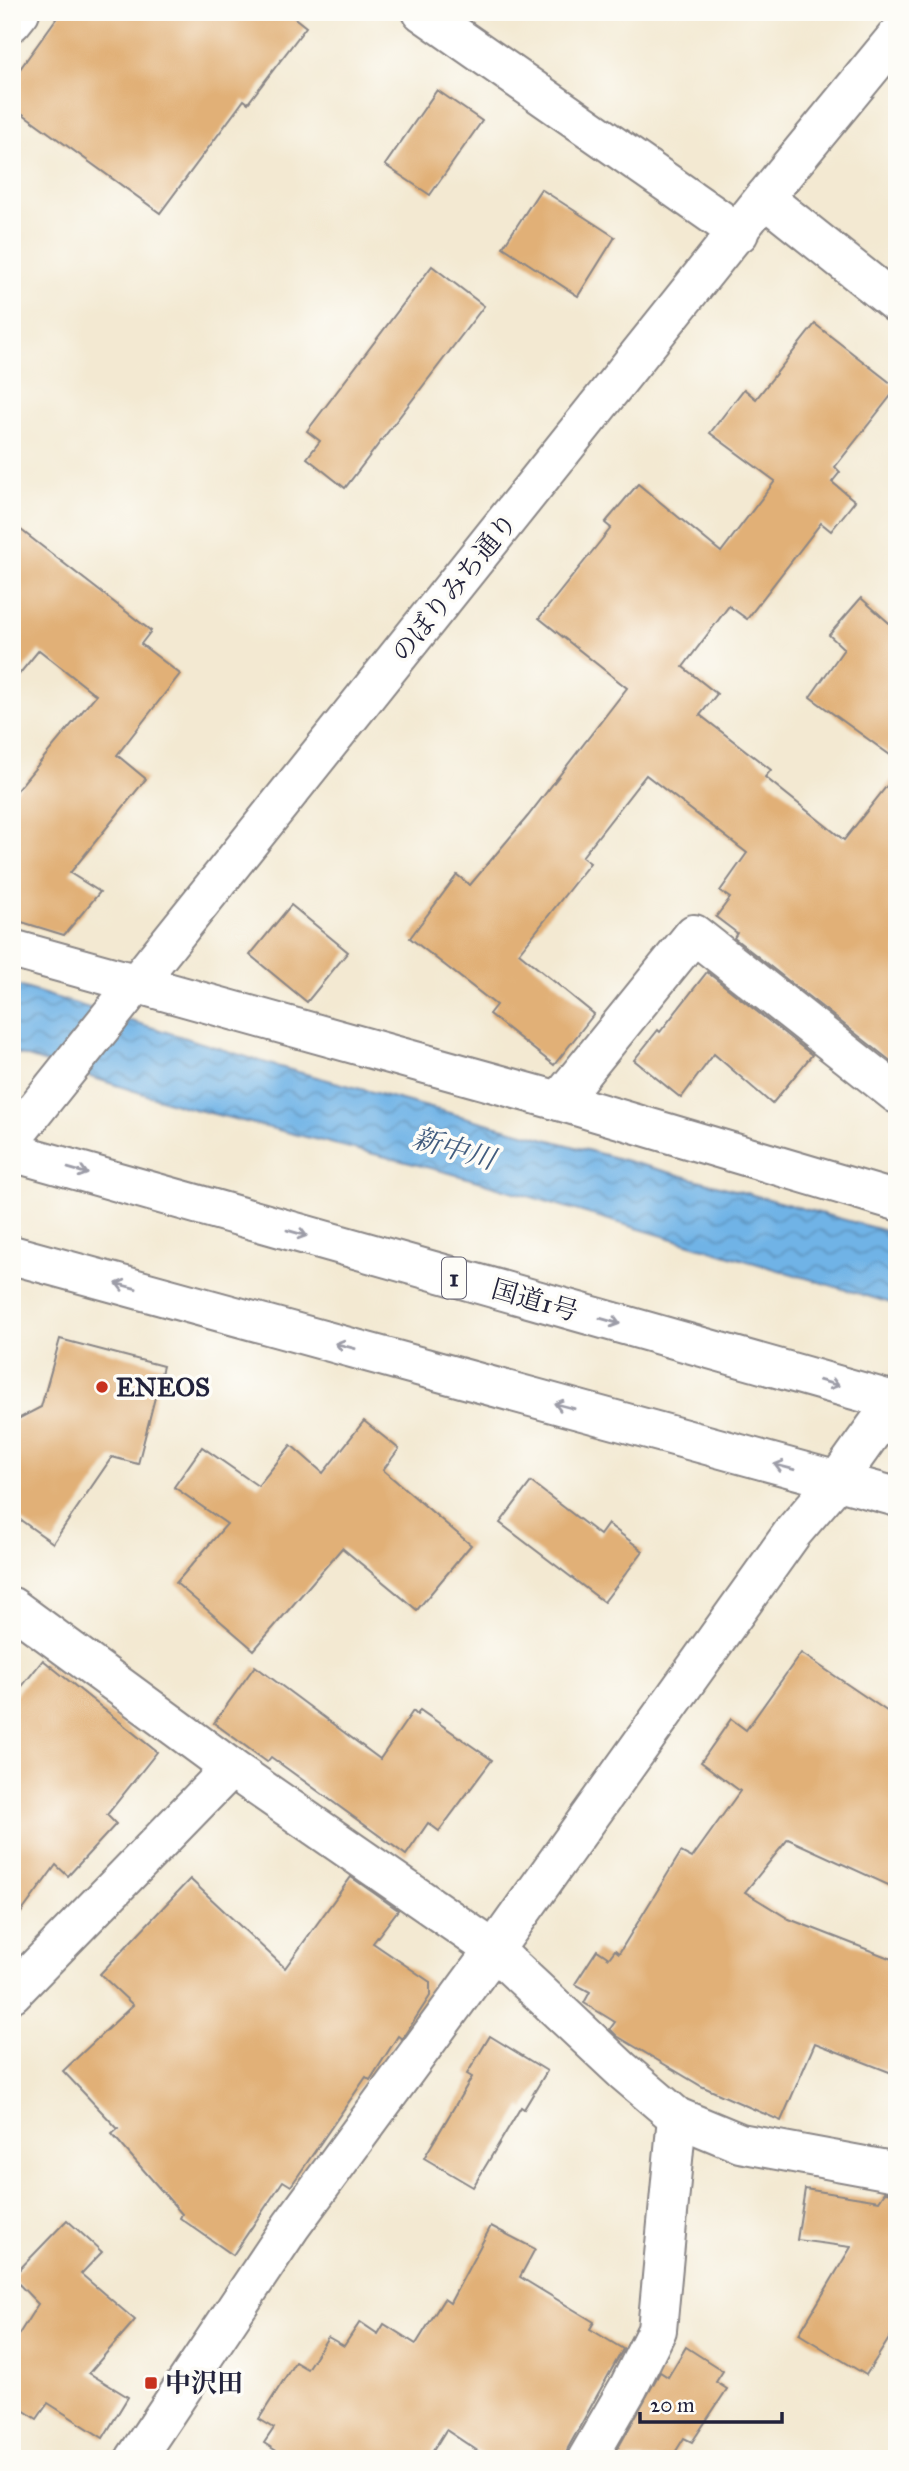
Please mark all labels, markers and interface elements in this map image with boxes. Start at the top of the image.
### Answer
street label: のぼりみち通り [384,506,524,668]
water label: 新中川 [409,1120,502,1178]
one-way arrow [66,1165,89,1178]
one-way arrow [285,1227,308,1240]
road number: 1 [442,1258,466,1298]
street label: 国道1号 [488,1272,582,1328]
one-way arrow [115,1279,137,1292]
one-way arrow [599,1316,621,1329]
one-way arrow [334,1339,357,1352]
place label: ENEOS [116,1371,210,1403]
one-way arrow [818,1378,840,1391]
marker: ENEOS [94,1379,110,1395]
one-way arrow [553,1399,575,1412]
one-way arrow [773,1459,795,1472]
place label: 中沢田 [165,2367,243,2399]
marker: 中沢田 [143,2375,159,2391]
scale bar [640,2380,781,2424]
text: 20 m [650,2392,695,2418]

